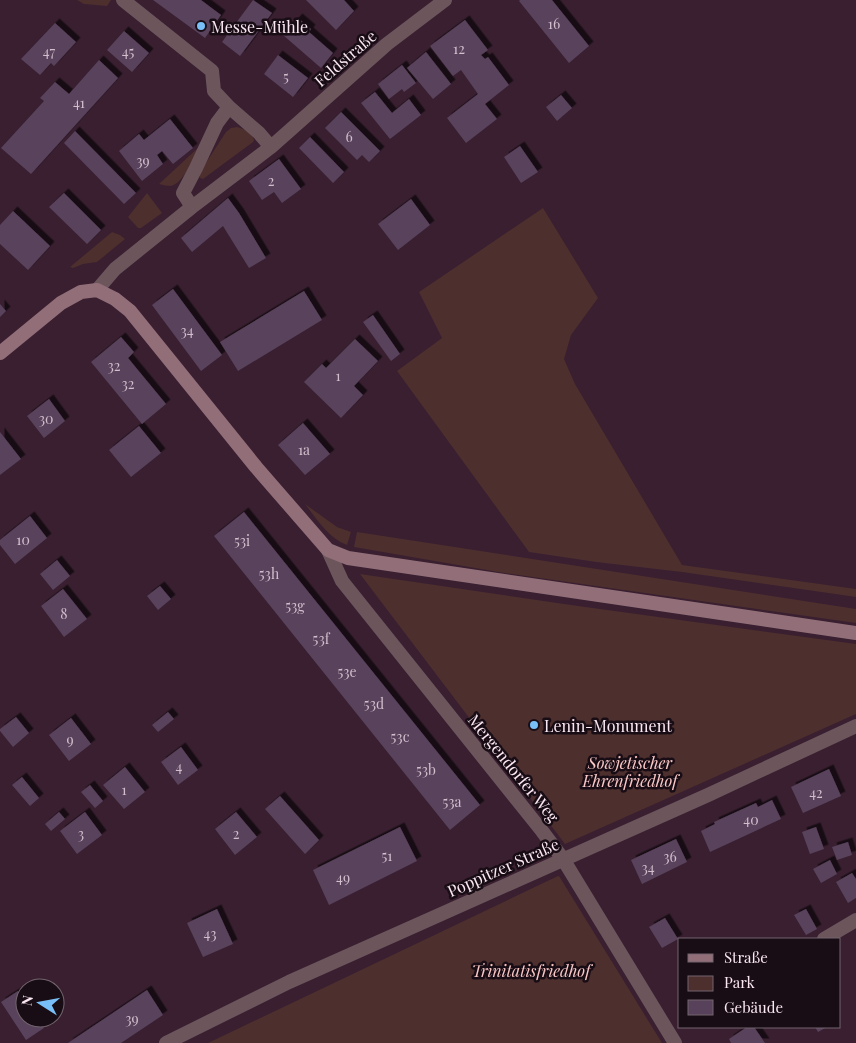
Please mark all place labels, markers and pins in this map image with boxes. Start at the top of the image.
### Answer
place label: Messe-Mühle [211,16,308,37]
marker: Messe-Mühle [195,20,207,32]
place label: Lenin-Monument [544,715,672,736]
marker: Lenin-Monument [528,719,540,731]

